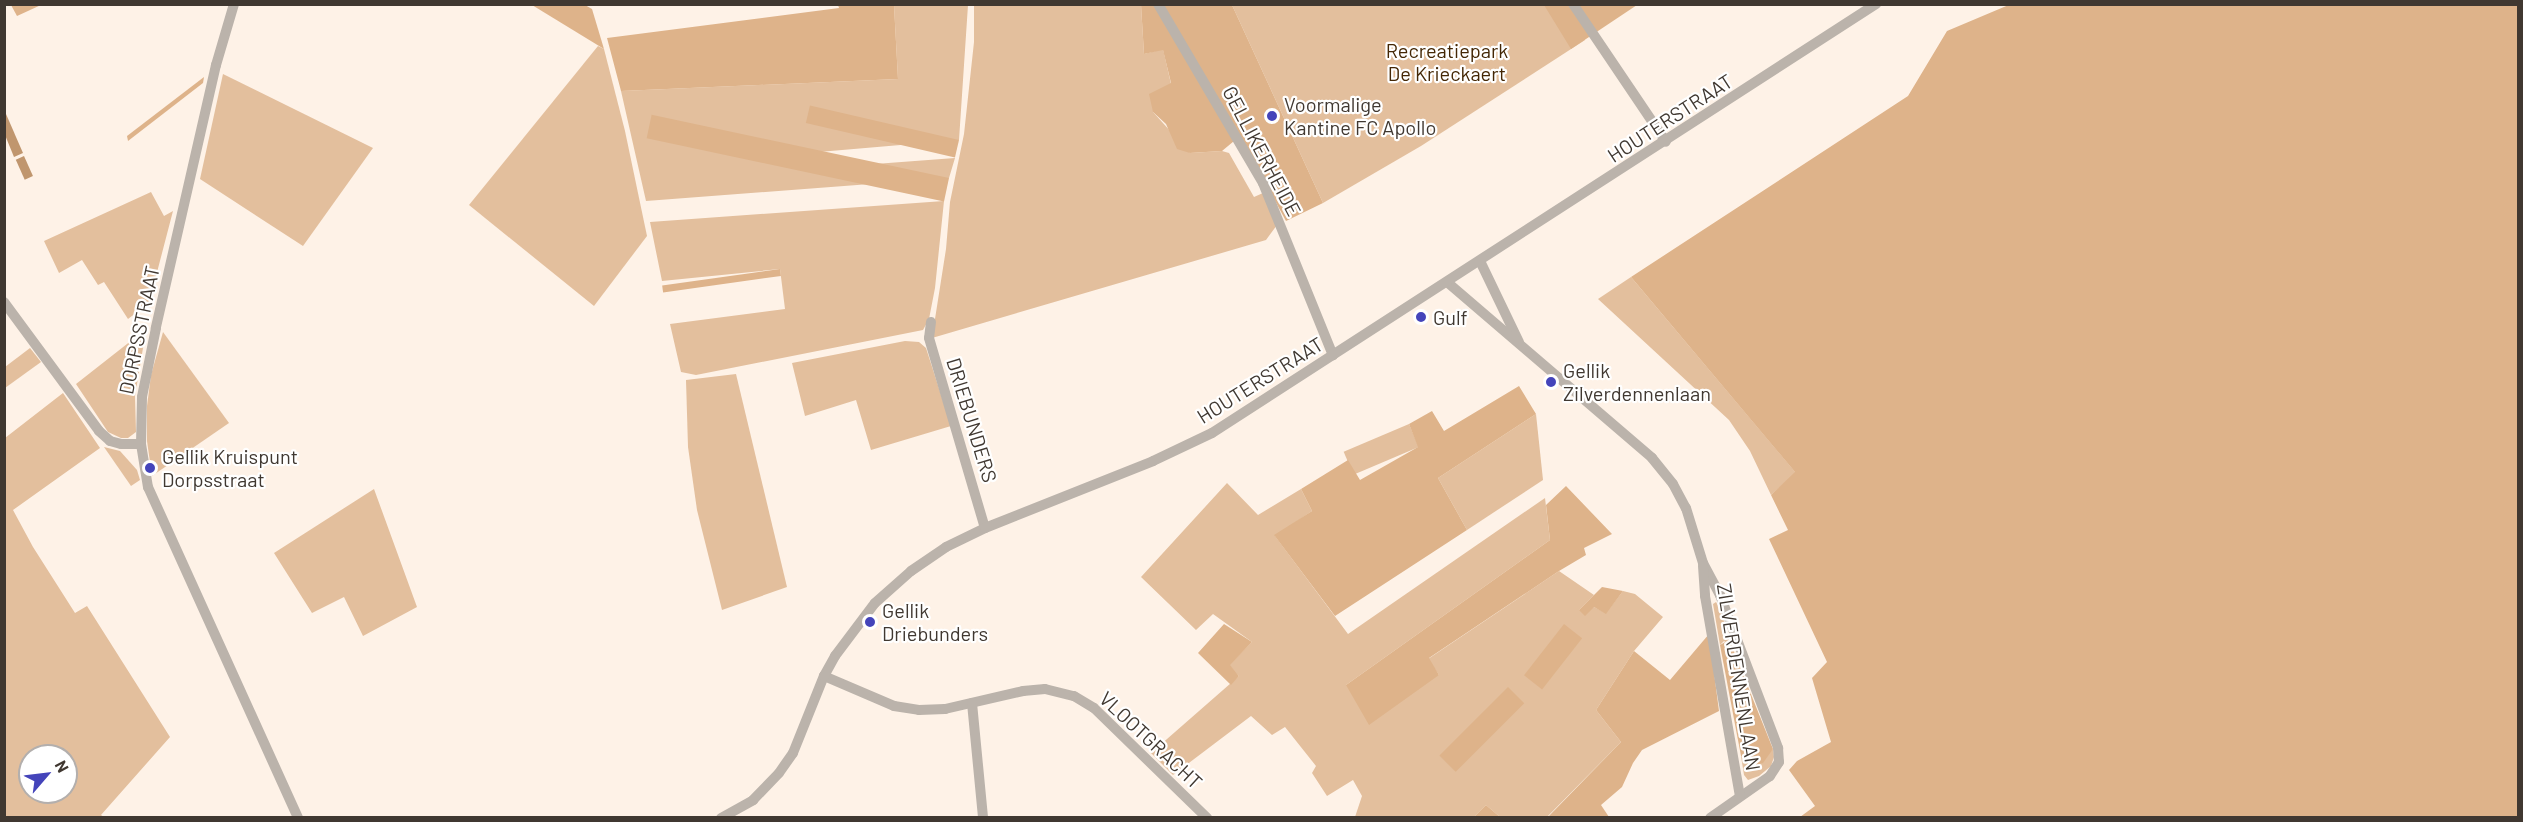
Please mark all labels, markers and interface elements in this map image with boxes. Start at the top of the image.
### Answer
park label: Recreatiepark De Krieckaert [1386,38,1508,85]
street label: HOUTERSTRAAT [1603,69,1737,167]
street label: GELLIKERHEIDE [1218,82,1306,220]
place label: Voormalige Kantine FC Apollo [1284,92,1436,139]
marker: Voormalige Kantine FC Apollo [1265,109,1279,123]
street label: DORPSSTRAAT [114,264,164,396]
place label: Gulf [1433,305,1468,329]
marker: Gulf [1414,310,1428,324]
street label: HOUTERSTRAAT [1193,332,1327,428]
street label: DRIEBUNDERS [942,355,1002,485]
place label: Gellik Zilverdennenlaan [1563,358,1711,405]
marker: Gellik Zilverdennenlaan [1544,375,1558,389]
place label: Gellik Kruispunt Dorpsstraat [162,444,298,491]
marker: Gellik Kruispunt Dorpsstraat [143,461,157,475]
street label: ZILVERDENNENLAAN [1712,582,1766,772]
place label: Gellik Driebunders [882,598,988,645]
marker: Gellik Driebunders [863,615,877,629]
street label: VLOOTGRACHT [1095,686,1207,794]
north arrow [18,744,78,804]
text: N [52,757,73,775]

